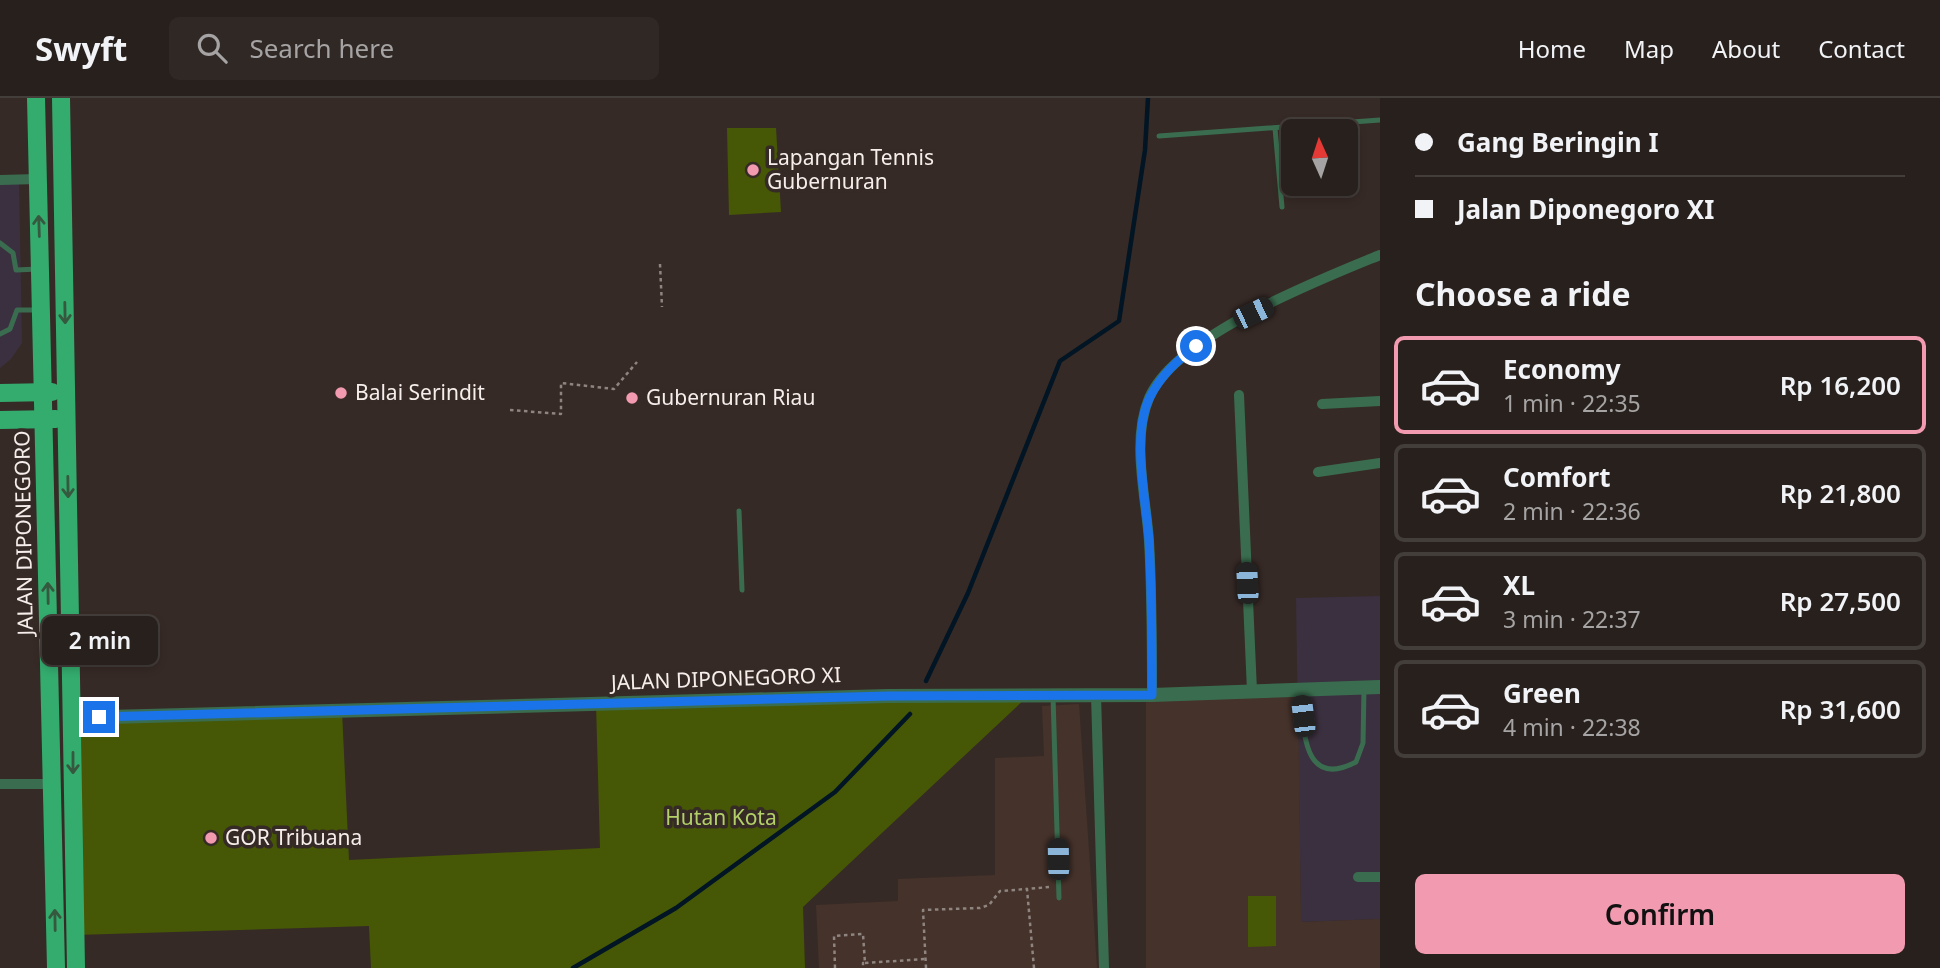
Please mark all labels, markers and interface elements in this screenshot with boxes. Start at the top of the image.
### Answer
search box [169,17,659,80]
text: Swyft [35,26,127,71]
icon: search [193,29,231,67]
text: Search here [249,30,394,66]
text: Home [1518,32,1586,65]
text: Map [1624,32,1674,65]
text: About [1712,32,1780,65]
text: Contact [1818,32,1905,65]
north arrow [1281,119,1358,196]
map controls [1281,119,1358,196]
text: Gang Beringin I [1457,124,1659,160]
place label: Lapangan Tennis Gubernuran [767,143,934,195]
marker: Lapangan Tennis Gubernuran [745,162,761,178]
text: Jalan Diponegoro XI [1457,191,1714,227]
one-way arrow [33,214,46,237]
text: Choose a ride [1415,272,1631,315]
car [1230,294,1277,332]
one-way arrow [59,301,72,324]
route start [1180,330,1212,362]
text: Economy [1503,351,1621,387]
icon: car [1419,354,1482,417]
text: Rp 16,200 [1780,367,1901,403]
place label: Balai Serindit [355,378,485,406]
place label: Gubernuran Riau [646,383,815,411]
marker: Balai Serindit [333,385,349,401]
text: 1 min · 22:35 [1503,387,1641,419]
marker: Gubernuran Riau [624,390,640,406]
street label: JALAN DIPONEGORO [7,430,39,638]
text: Comfort [1503,459,1611,495]
icon: car [1419,462,1482,525]
one-way arrow [62,475,75,498]
text: Rp 21,800 [1780,475,1901,511]
text: 2 min · 22:36 [1503,495,1641,527]
car [1236,561,1259,605]
text: XL [1503,567,1535,603]
icon: car [1419,570,1482,633]
one-way arrow [41,582,55,605]
text: Rp 27,500 [1780,583,1901,619]
text: 3 min · 22:37 [1503,603,1641,635]
callout: 2 min [41,616,157,664]
text: 2 min [69,624,131,656]
street label: JALAN DIPONEGORO XI [608,660,842,696]
text: Green [1503,675,1581,711]
icon: car [1419,678,1482,741]
text: Rp 31,600 [1780,691,1901,727]
car [1291,694,1316,738]
route end [83,701,115,733]
text: 4 min · 22:38 [1503,711,1641,743]
one-way arrow [66,751,80,774]
park label: Hutan Kota [665,803,777,831]
place label: GOR Tribuana [225,823,362,851]
marker: GOR Tribuana [203,830,219,846]
car [1048,838,1069,880]
button: Confirm [1415,874,1905,954]
one-way arrow [48,909,61,932]

